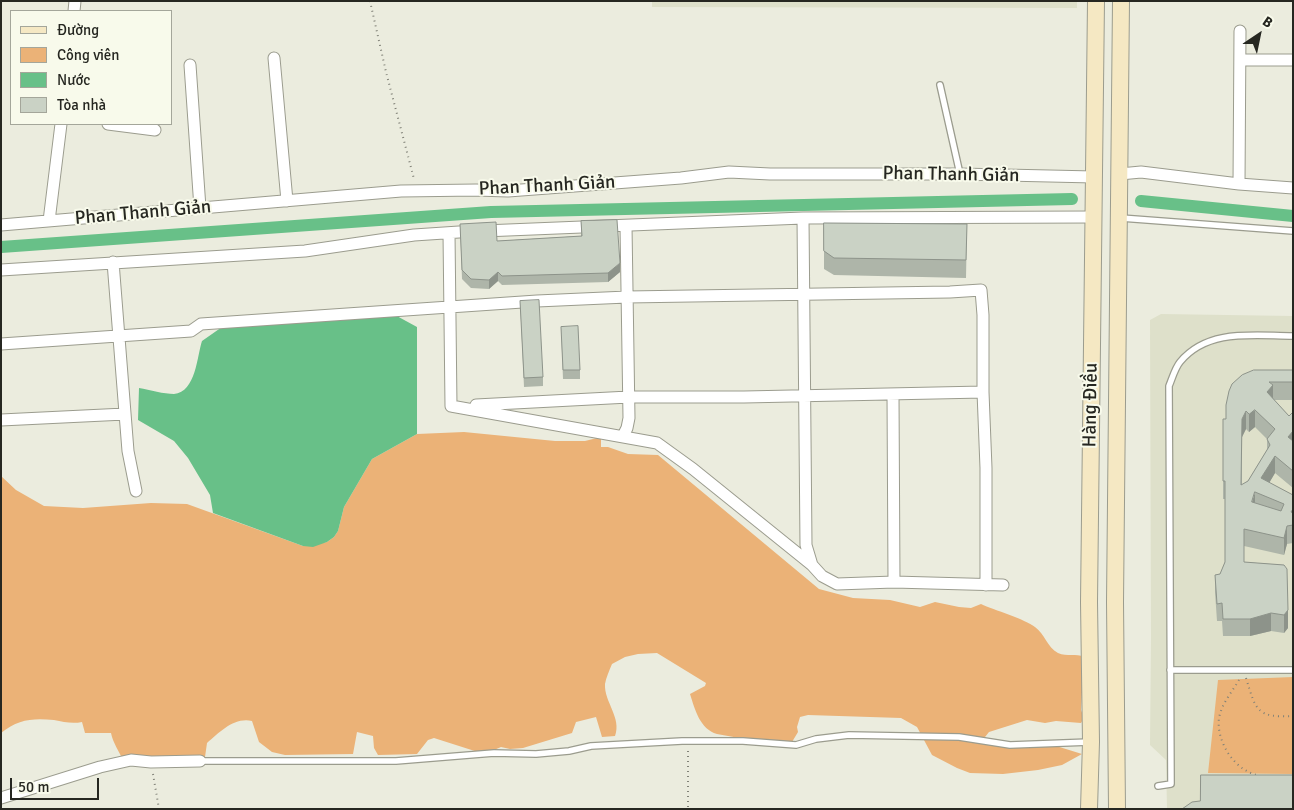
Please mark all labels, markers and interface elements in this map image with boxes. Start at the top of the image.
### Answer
legend [10,10,172,125]
north arrow [1234,10,1284,60]
text: B [1259,13,1276,32]
text: Đường [57,21,99,39]
text: Công viên [57,46,120,64]
text: Nước [57,71,90,89]
text: Tòa nhà [57,96,106,114]
street label: Phan Thanh Giản [882,162,1020,188]
street label: Phan Thanh Giản [478,171,616,201]
street label: Phan Thanh Giản [74,196,212,230]
street label: Hàng Điều [1079,362,1103,448]
scale bar [12,768,101,800]
text: 50 m [18,778,49,796]

